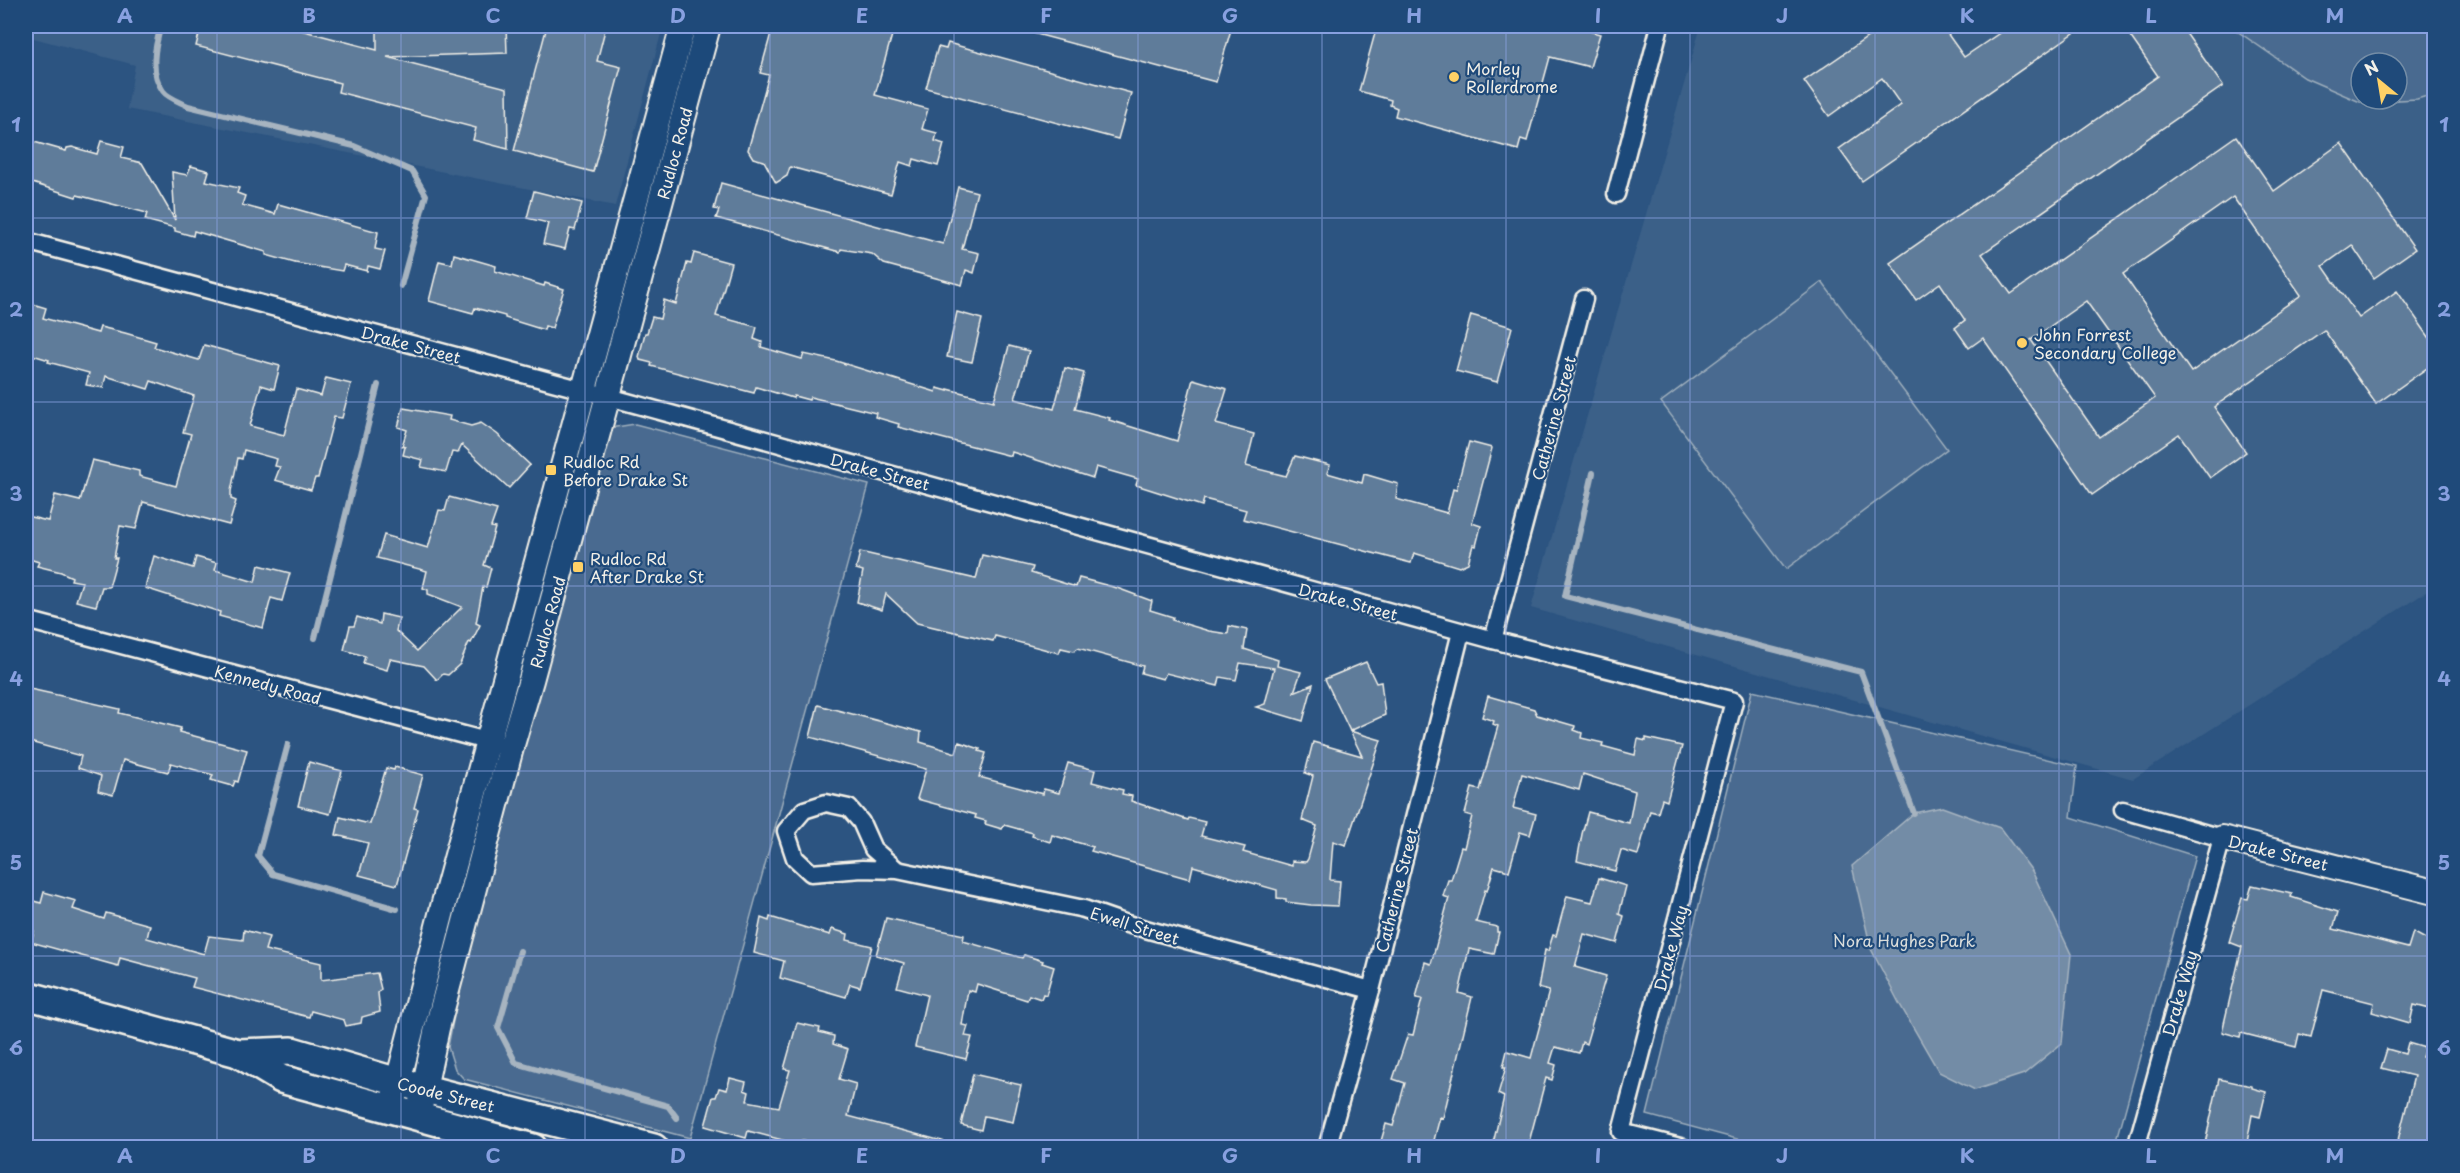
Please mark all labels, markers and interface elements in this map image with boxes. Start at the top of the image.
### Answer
text: A [117,0,133,30]
text: B [302,0,316,30]
text: C [485,0,501,30]
text: D [670,0,686,30]
text: E [856,0,868,30]
text: F [1040,0,1052,30]
text: G [1222,0,1238,30]
text: H [1406,0,1422,30]
text: I [1595,0,1601,30]
text: J [1776,0,1788,30]
text: K [1960,0,1975,30]
text: L [2145,0,2157,30]
text: M [2326,0,2344,30]
north arrow [2349,51,2409,111]
text: N [2360,54,2382,81]
place label: Morley Rollerdrome [1466,56,1558,98]
marker: Morley Rollerdrome [1447,70,1461,84]
street label: Rudloc Road [650,104,698,202]
text: 1 [11,109,21,139]
text: 1 [2439,109,2449,139]
text: 2 [9,294,23,324]
text: 2 [2437,294,2451,324]
street label: Drake Street [358,319,464,369]
place label: John Forrest Secondary College [2034,322,2177,364]
marker: John Forrest Secondary College [2015,336,2029,350]
street label: Catherine Street [1525,353,1581,483]
street label: Drake Street [827,446,933,496]
place label: Rudloc Rd Before Drake St [563,449,688,491]
marker: Rudloc Rd Before Drake St [544,463,558,477]
text: 3 [9,478,23,508]
text: 3 [2437,478,2451,508]
place label: Rudloc Rd After Drake St [590,546,705,588]
marker: Rudloc Rd After Drake St [571,560,585,574]
street label: Rudloc Road [523,573,571,671]
street label: Drake Street [1295,576,1401,626]
street label: Kennedy Road [212,658,324,710]
text: 4 [9,663,23,693]
text: 4 [2437,663,2451,693]
street label: Catherine Street [1369,825,1423,955]
street label: Drake Street [2225,828,2331,876]
text: 5 [10,847,22,877]
text: 5 [2438,847,2450,877]
street label: Ewell Street [1088,900,1183,950]
street label: Drake Way [1647,902,1693,994]
park label: Nora Hughes Park [1833,928,1976,952]
street label: Drake Way [2155,947,2203,1039]
text: 6 [9,1032,23,1062]
text: 6 [2437,1032,2451,1062]
street label: Coode Street [395,1070,498,1118]
text: A [117,1140,133,1170]
text: B [302,1140,316,1170]
text: C [485,1140,501,1170]
text: D [670,1140,686,1170]
text: E [856,1140,868,1170]
text: F [1040,1140,1052,1170]
text: G [1222,1140,1238,1170]
text: H [1406,1140,1422,1170]
text: I [1595,1140,1601,1170]
text: J [1776,1140,1788,1170]
text: K [1960,1140,1975,1170]
text: L [2145,1140,2157,1170]
text: M [2326,1140,2344,1170]

